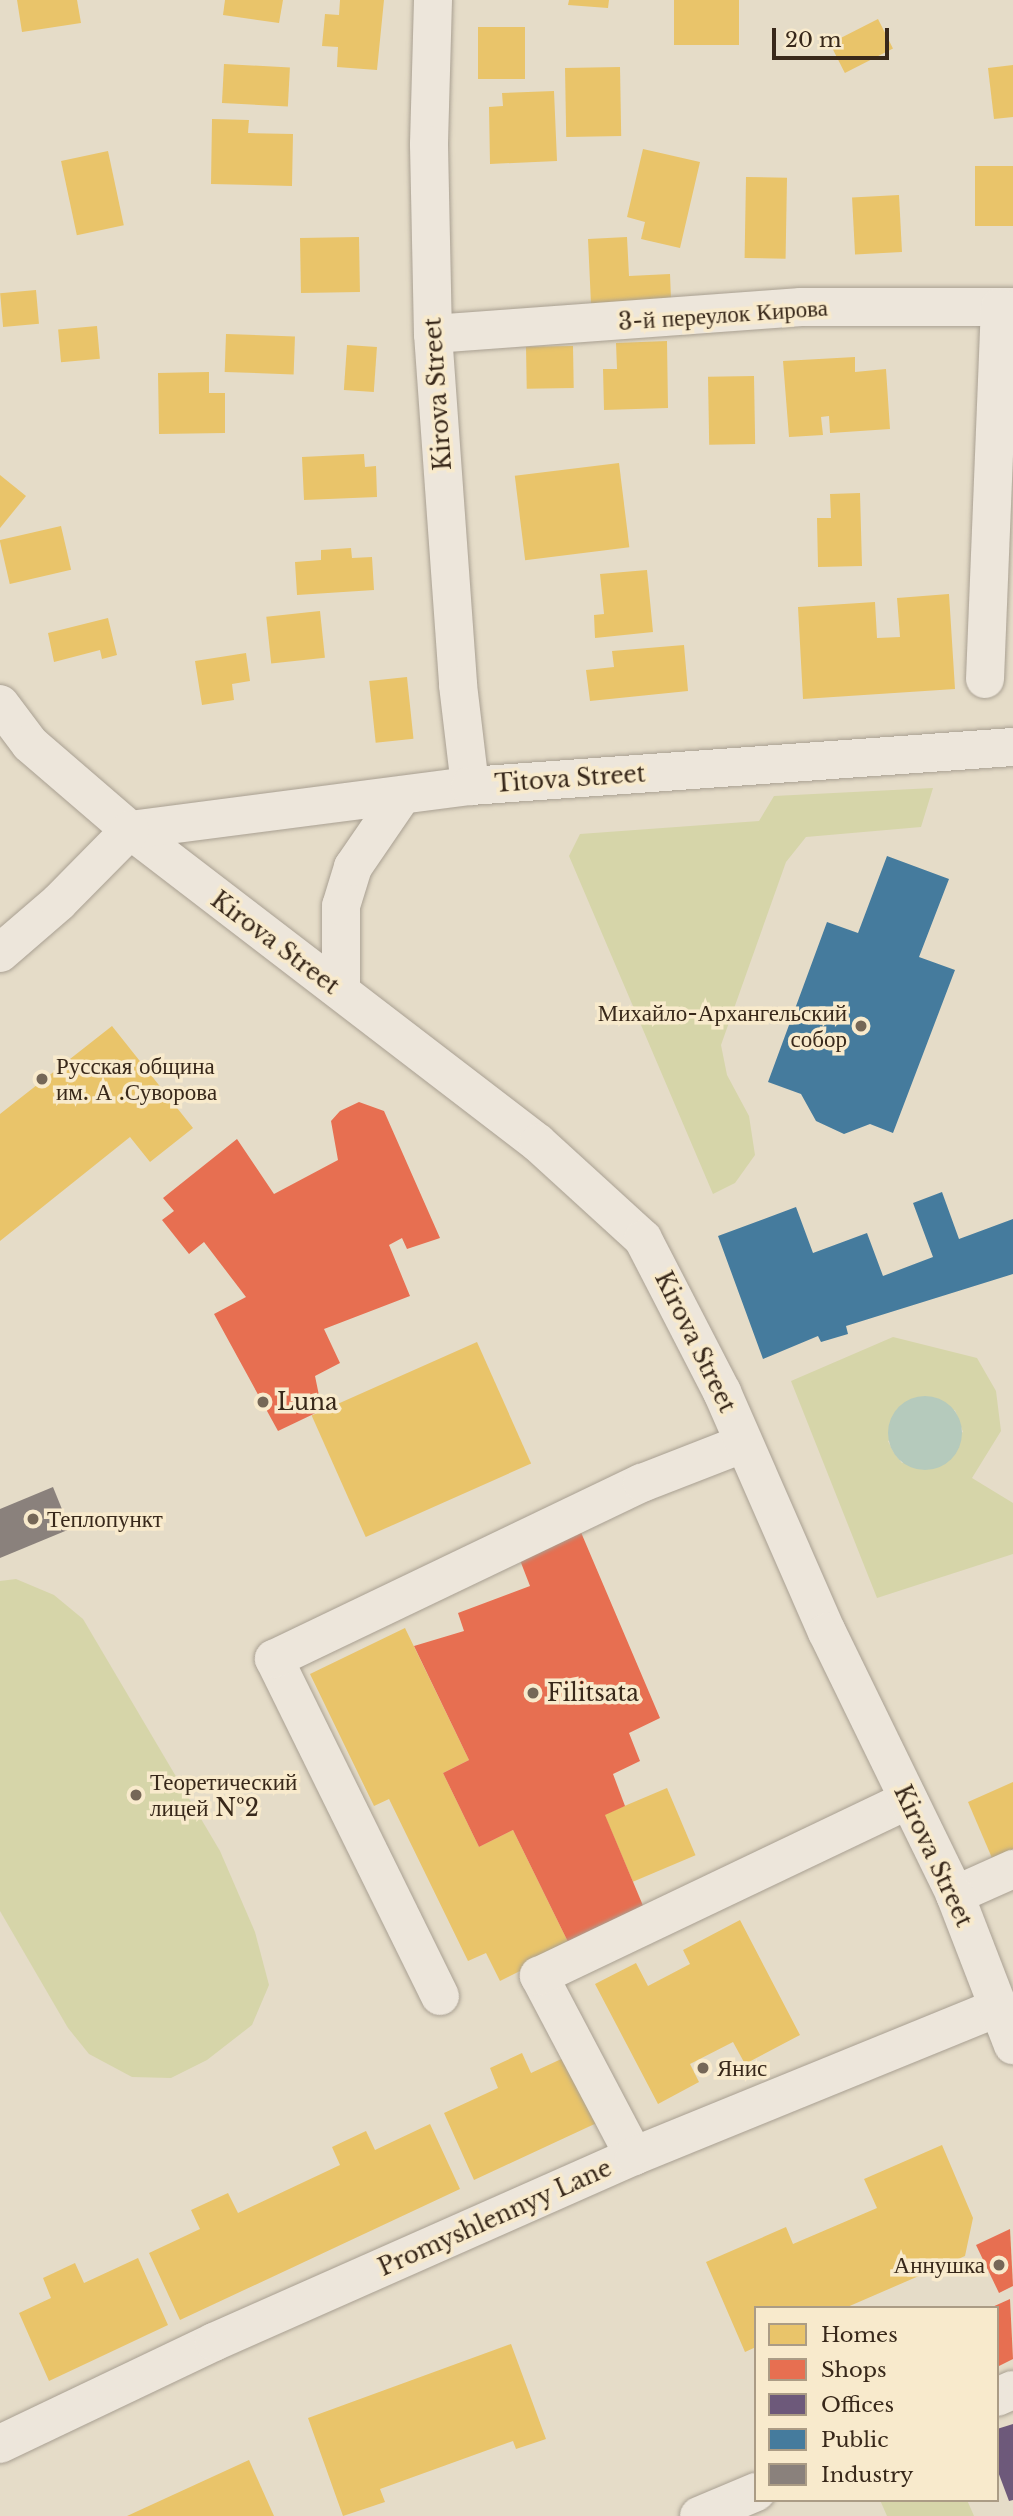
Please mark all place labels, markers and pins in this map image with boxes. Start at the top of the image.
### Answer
place label: Михайло-Архангельский собор [598,999,847,1053]
marker: Михайло-Архангельский собор [853,1018,869,1034]
place label: Русская община им. А .Суворова [56,1052,217,1106]
marker: Русская община им. А .Суворова [34,1071,50,1087]
place label: Luna [277,1388,338,1416]
marker: Luna [255,1394,271,1410]
place label: Теплопункт [47,1505,163,1533]
marker: Теплопункт [25,1511,41,1527]
place label: Filitsata [547,1679,639,1707]
marker: Filitsata [525,1685,541,1701]
place label: Теоретический лицей №2 [150,1768,297,1822]
marker: Теоретический лицей №2 [128,1787,144,1803]
place label: Янис [717,2054,767,2082]
marker: Янис [695,2060,711,2076]
place label: Аннушка [894,2251,985,2279]
marker: Аннушка [991,2257,1007,2273]

